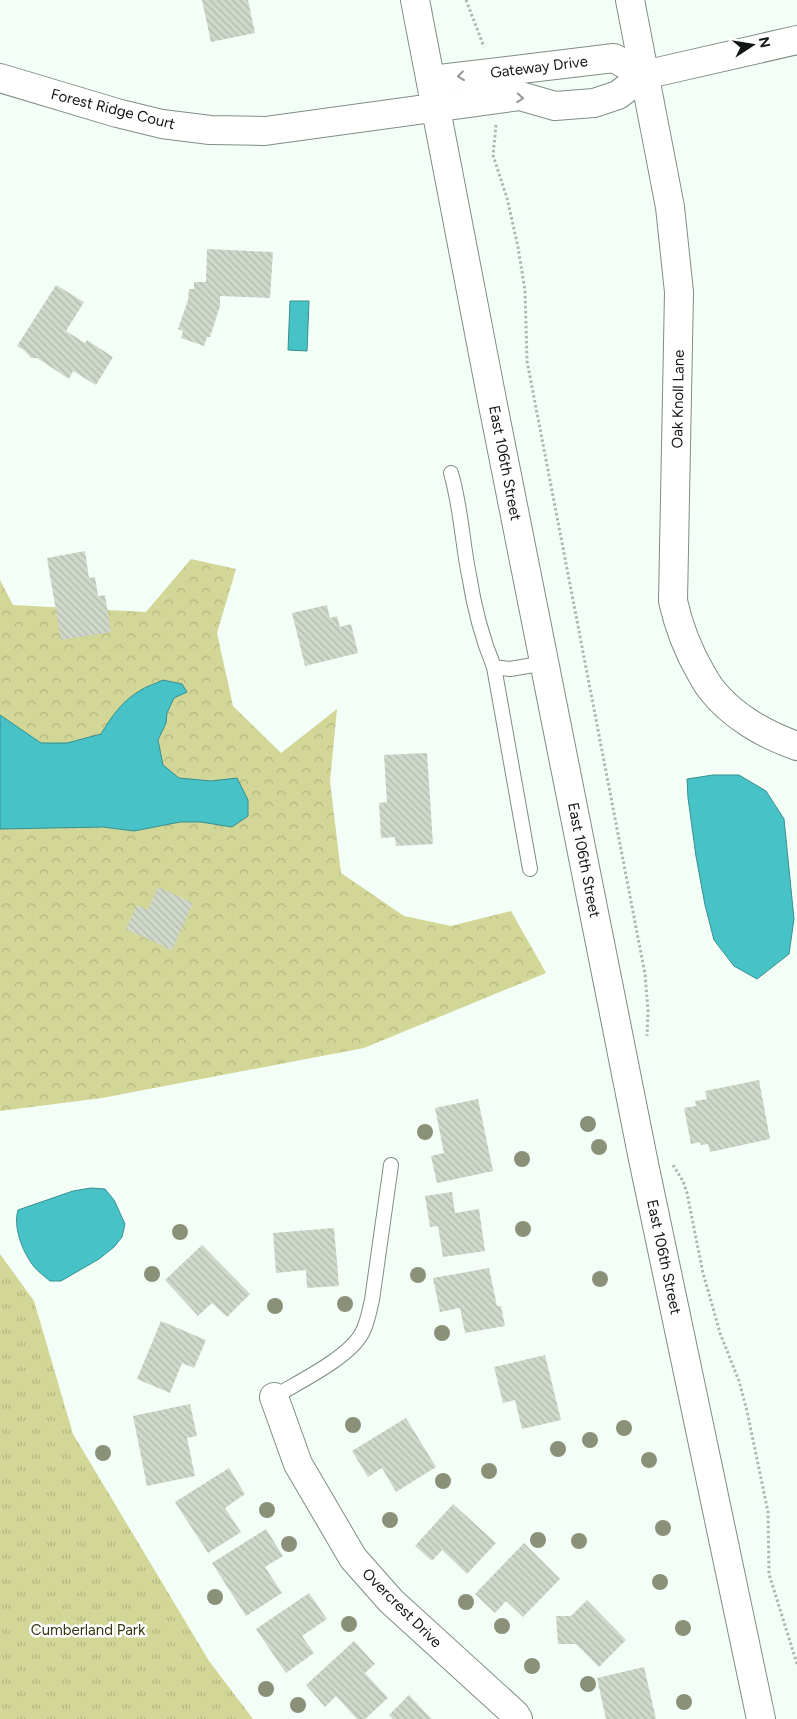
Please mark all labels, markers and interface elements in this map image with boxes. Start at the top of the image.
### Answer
north arrow [727,20,777,70]
text: N [755,35,774,49]
street label: Gateway Drive [489,52,589,82]
one-way arrow [456,70,464,81]
street label: Forest Ridge Court [49,85,177,133]
one-way arrow [516,92,524,103]
street label: Oak Knoll Lane [668,349,688,449]
street label: East 106th Street [485,404,525,522]
street label: East 106th Street [564,801,604,919]
street label: East 106th Street [643,1198,685,1316]
street label: Overcrest Drive [359,1565,445,1651]
park label: Cumberland Park [31,1621,146,1639]

